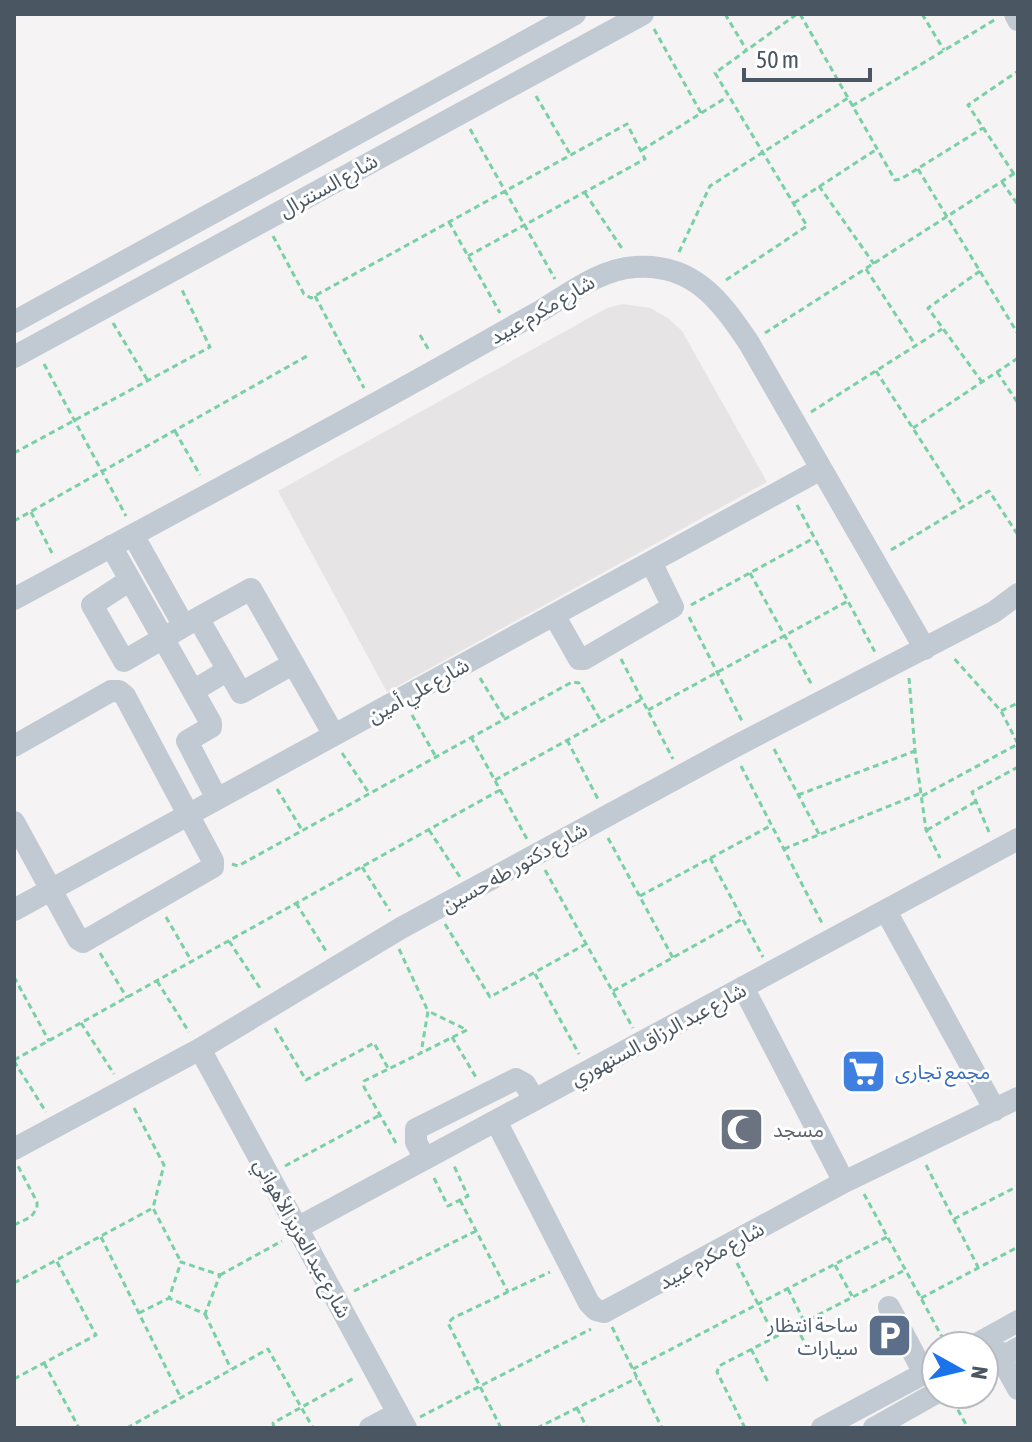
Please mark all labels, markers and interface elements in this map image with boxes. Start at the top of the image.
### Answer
scale bar [744,32,870,82]
text: 50 m [756,46,799,73]
street label: شارع السنترال [275,148,383,225]
street label: شارع مكرم عبيد [486,270,600,352]
street label: شارع علي أمين [363,653,475,731]
street label: شارع دكتور طه حسين [437,817,593,920]
street label: شارع عبد الرزاق السنهوري [566,978,752,1094]
supermarket icon: مجمع تجارى [840,1047,888,1095]
place label: مجمع تجارى [895,1060,990,1087]
mosque icon: مسجد [718,1105,766,1153]
place label: مسجد [773,1118,824,1141]
street label: شارع عبد العزيز الأهواني [246,1154,356,1324]
street label: شارع مكرم عبيد [654,1217,770,1297]
parking icon: ساحة انتظار سيارات [865,1311,913,1359]
place label: ساحة انتظار سيارات [766,1313,858,1360]
north arrow [920,1330,1000,1410]
text: N [966,1365,994,1381]

